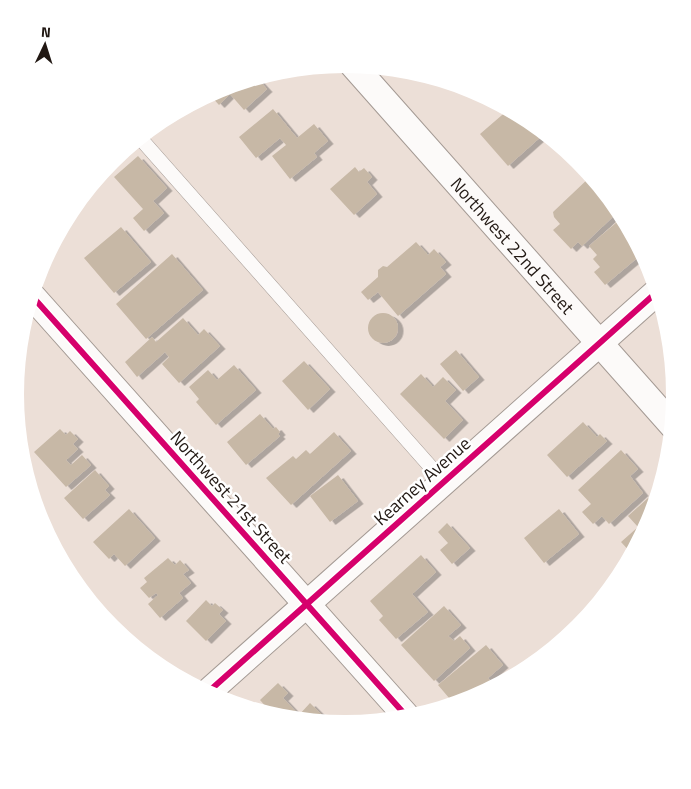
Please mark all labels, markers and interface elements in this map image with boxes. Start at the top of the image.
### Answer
north arrow [20,20,70,70]
text: N [40,21,52,42]
street label: Northwest 22nd Street [445,171,581,320]
street label: Northwest 21st Street [164,425,298,570]
street label: Kearney Avenue [368,430,476,532]

